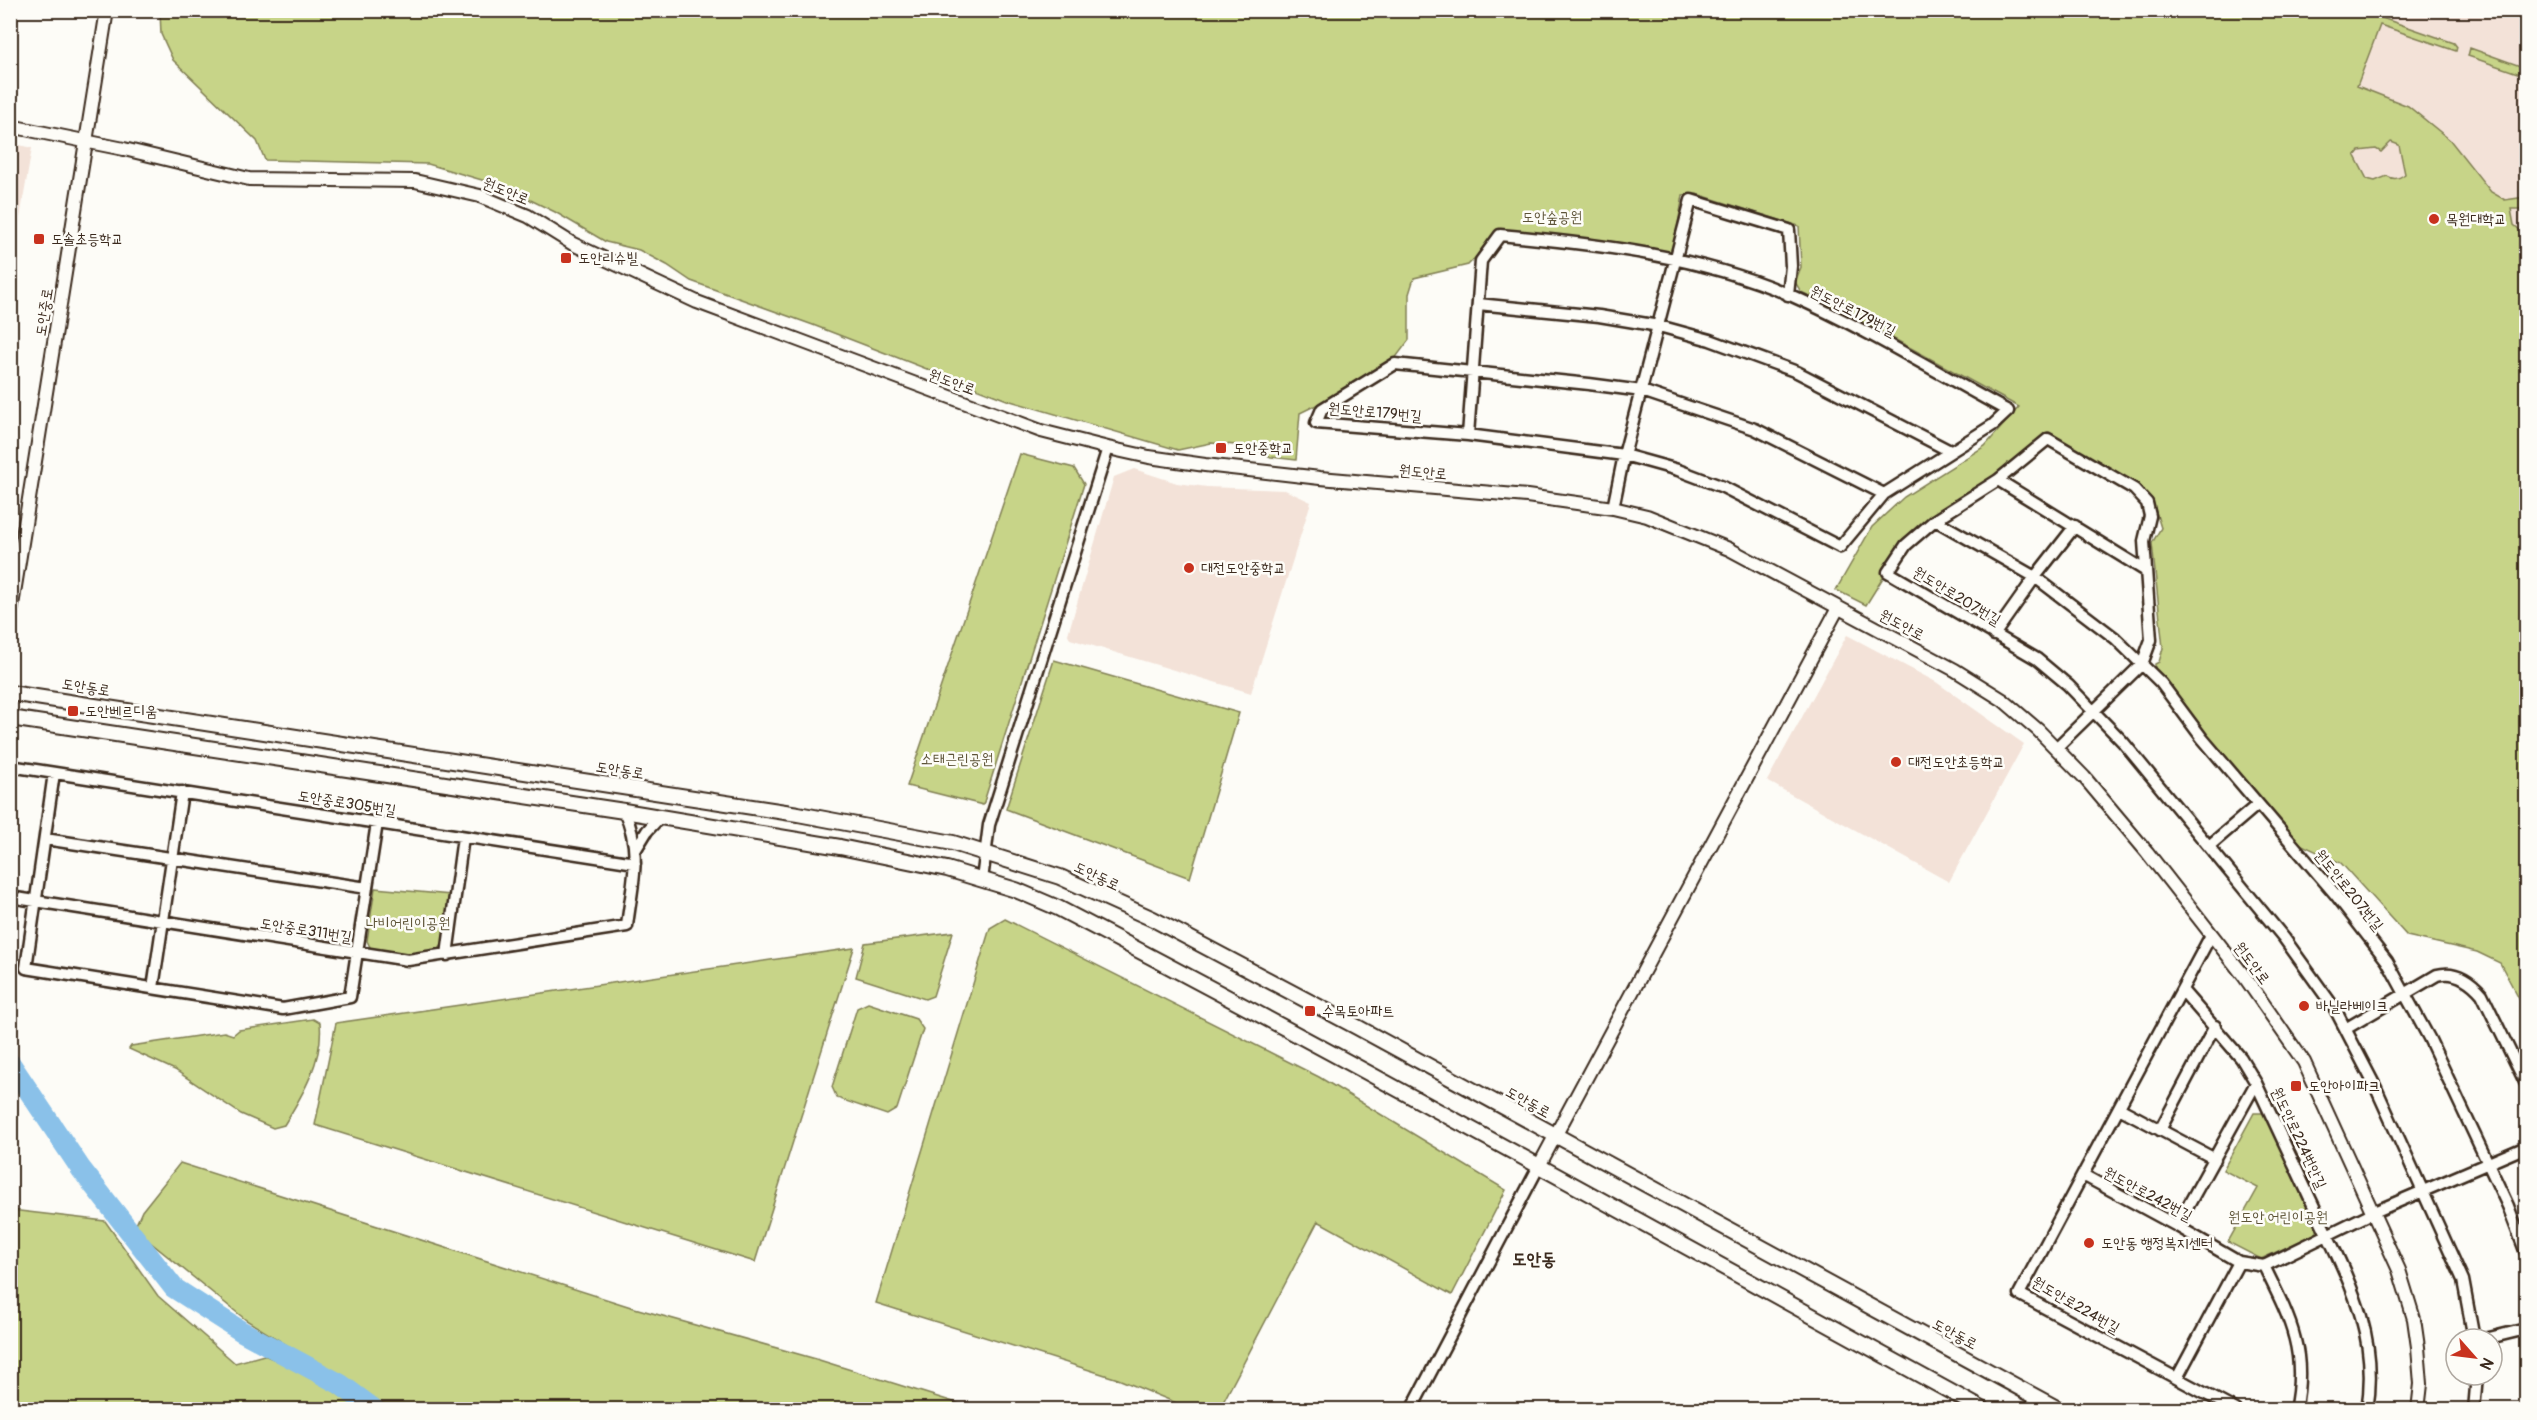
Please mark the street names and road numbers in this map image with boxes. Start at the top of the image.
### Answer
street label: 원도안로 [480,174,532,209]
street label: 원도안로179번길 [1807,282,1899,341]
street label: 도안중로 [31,287,58,337]
street label: 원도안로 [926,365,978,400]
street label: 원도안로179번길 [1327,399,1423,426]
street label: 원도안로 [1398,461,1448,484]
street label: 원도안로207번길 [1909,563,2004,630]
street label: 원도안로 [1876,606,1928,645]
street label: 도안동로 [61,674,111,701]
street label: 도안동로 [595,757,645,784]
street label: 도안중로305번길 [296,786,397,821]
street label: 원도안로207번길 [2310,846,2387,935]
street label: 도안동로 [1071,858,1123,895]
street label: 도안중로311번길 [259,914,353,947]
street label: 원도안로 [2229,938,2274,988]
street label: 도안동로 [1502,1082,1553,1122]
street label: 원도안로224번안길 [2267,1084,2330,1192]
street label: 원도안로242번길 [2100,1163,2195,1226]
street label: 원도안로224번길 [2029,1273,2123,1338]
street label: 도안동로 [1929,1315,1981,1354]

